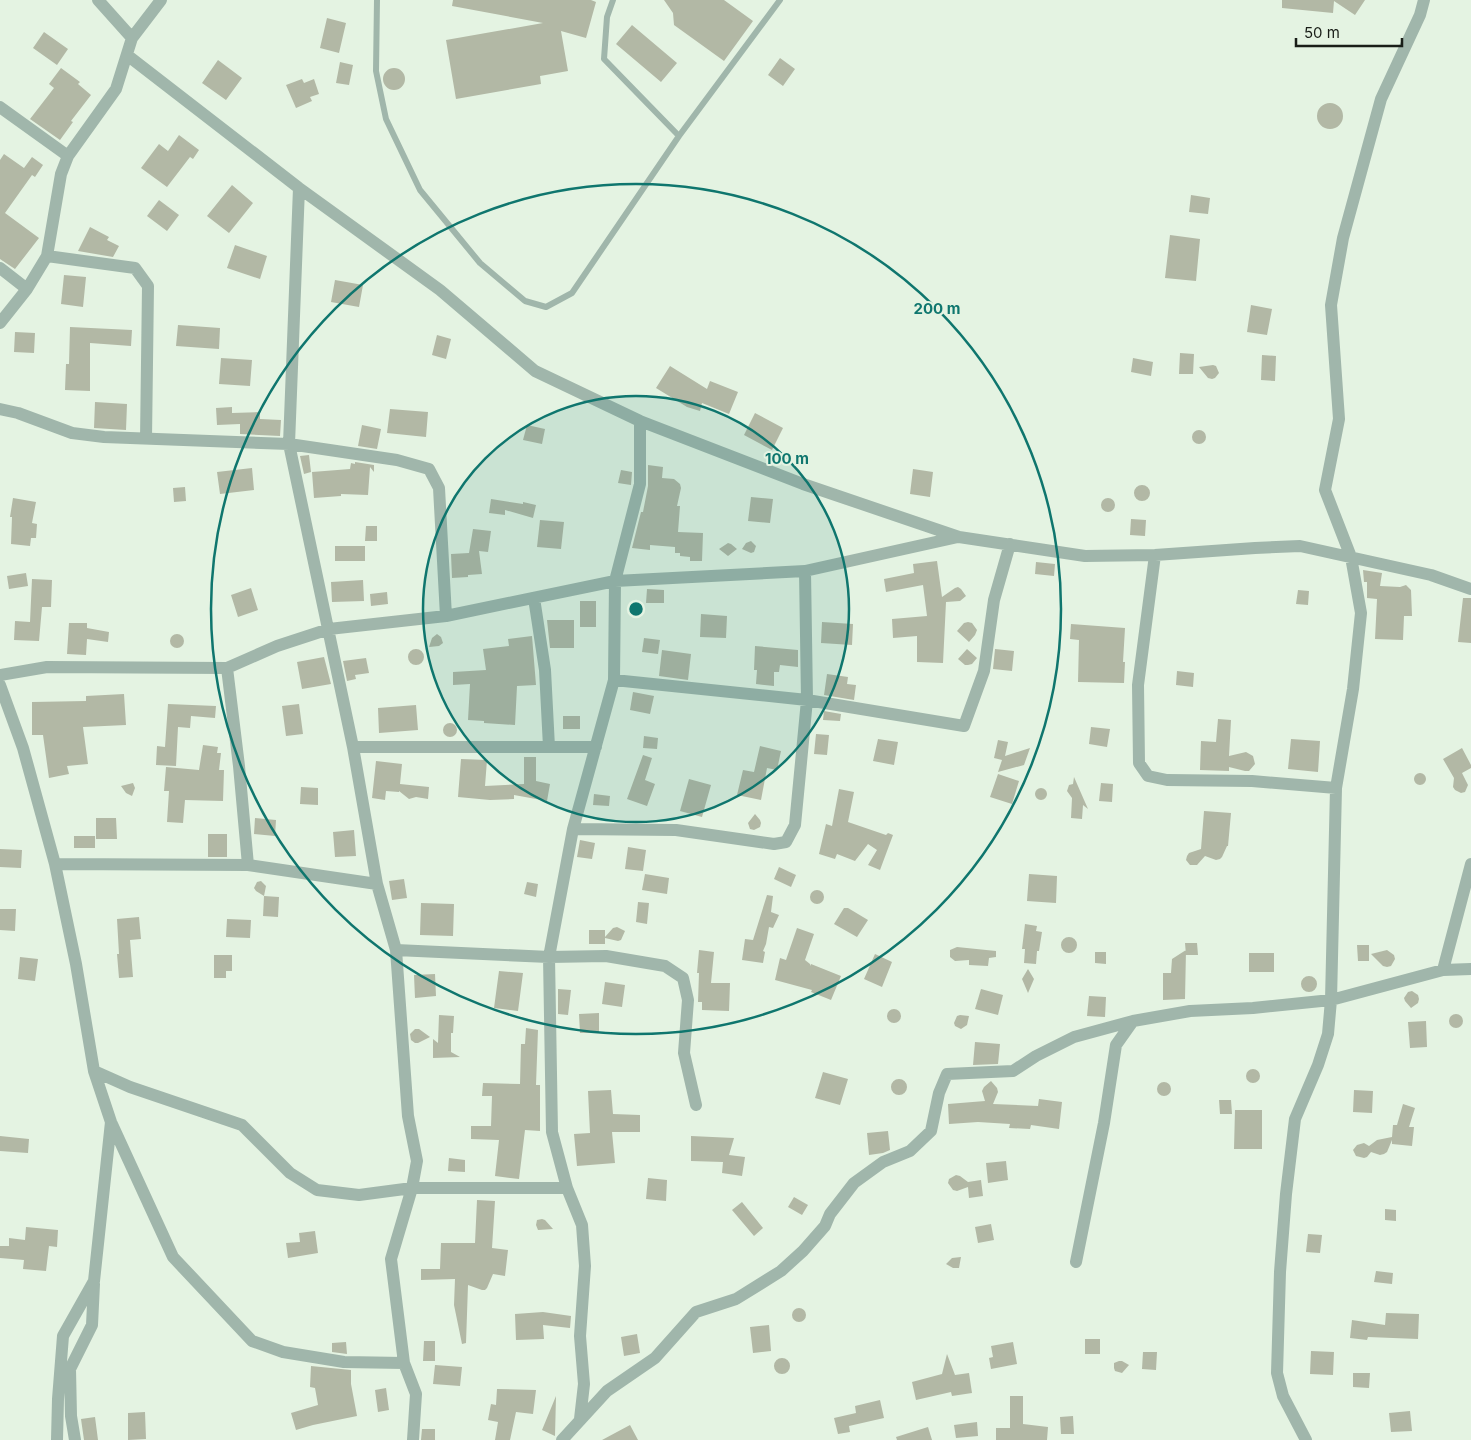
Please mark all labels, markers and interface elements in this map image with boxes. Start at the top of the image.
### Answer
scale bar [1296,15,1402,47]
text: 50 m [1304,23,1340,42]
text: 200 m [914,299,960,318]
text: 100 m [765,449,809,468]
centre of rings [627,600,645,618]

